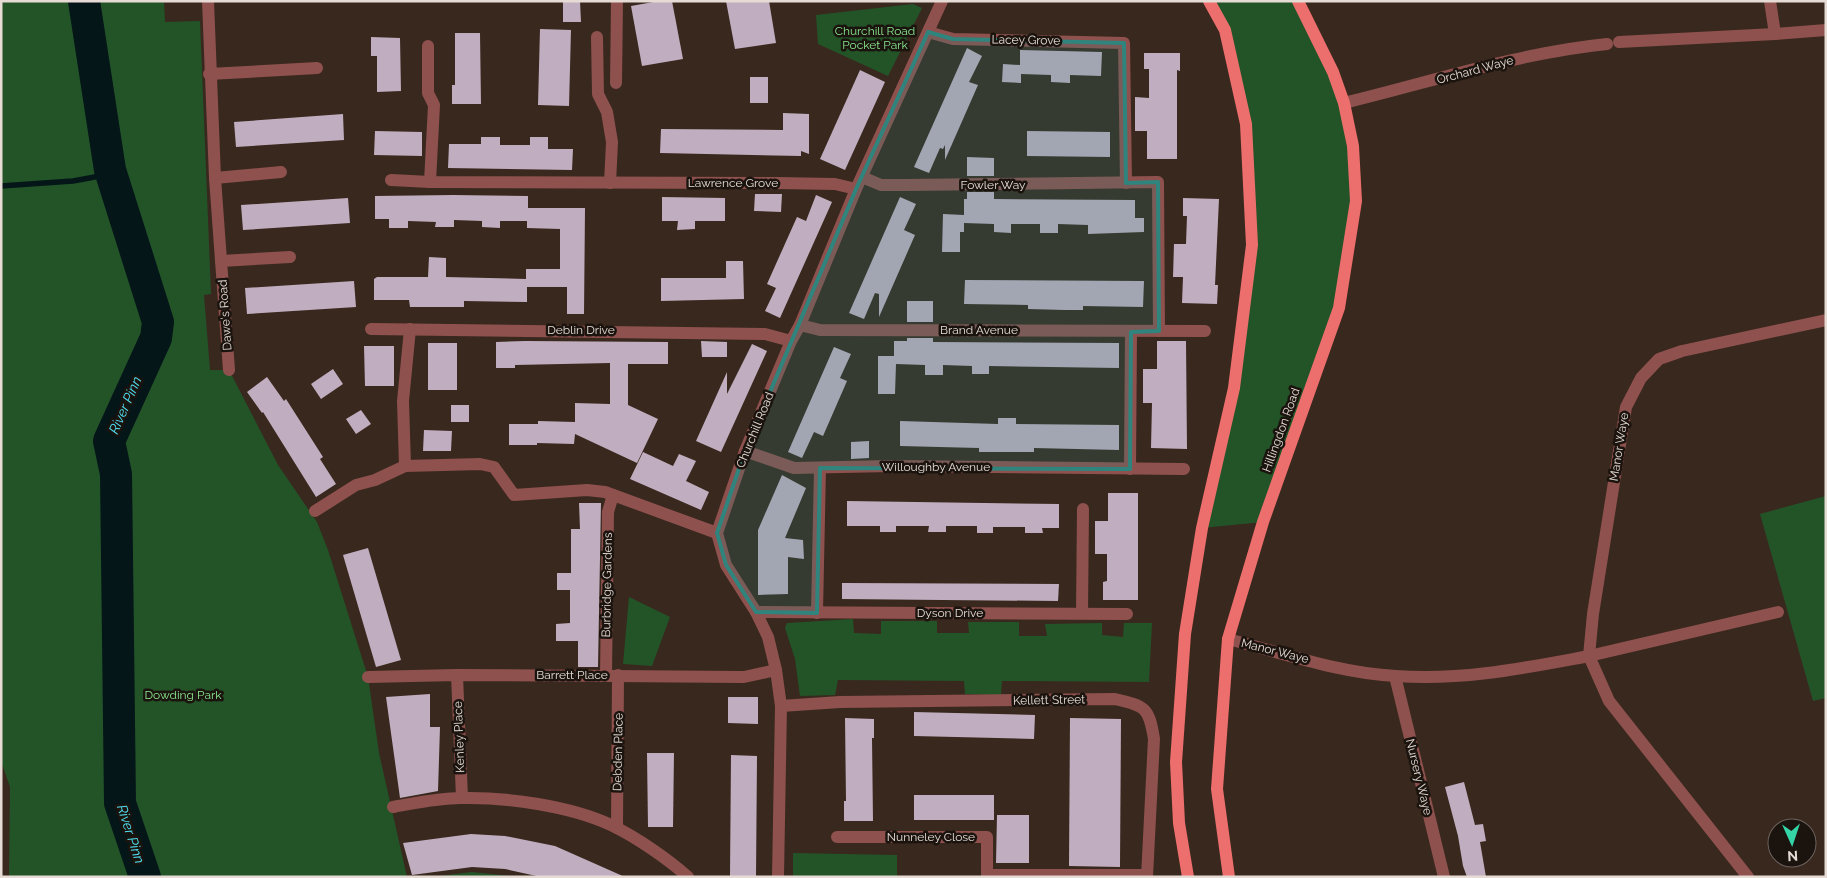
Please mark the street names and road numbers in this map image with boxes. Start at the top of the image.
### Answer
street label: Lacey Grove [991,32,1061,48]
street label: Orchard Waye [1435,53,1515,87]
street label: Lawrence Grove [688,176,778,190]
street label: Fowler Way [960,178,1026,192]
street label: Dawe's Road [216,279,234,351]
street label: Deblin Drive [547,323,615,337]
street label: Brand Avenue [940,323,1018,337]
street label: Hillingdon Road [1259,386,1303,474]
street label: Churchill Road [733,390,777,470]
street label: Manor Waye [1607,412,1631,482]
street label: Willoughby Avenue [882,460,990,474]
street label: Burbridge Gardens [599,532,615,638]
street label: Dyson Drive [917,606,983,620]
street label: Manor Waye [1240,636,1310,666]
street label: Barrett Place [536,668,608,682]
street label: Kellett Street [1013,692,1085,708]
street label: Kenley Place [451,701,467,773]
street label: Debden Place [610,713,626,791]
street label: Nursery Waye [1403,737,1435,817]
street label: Nunneley Close [887,830,975,844]

